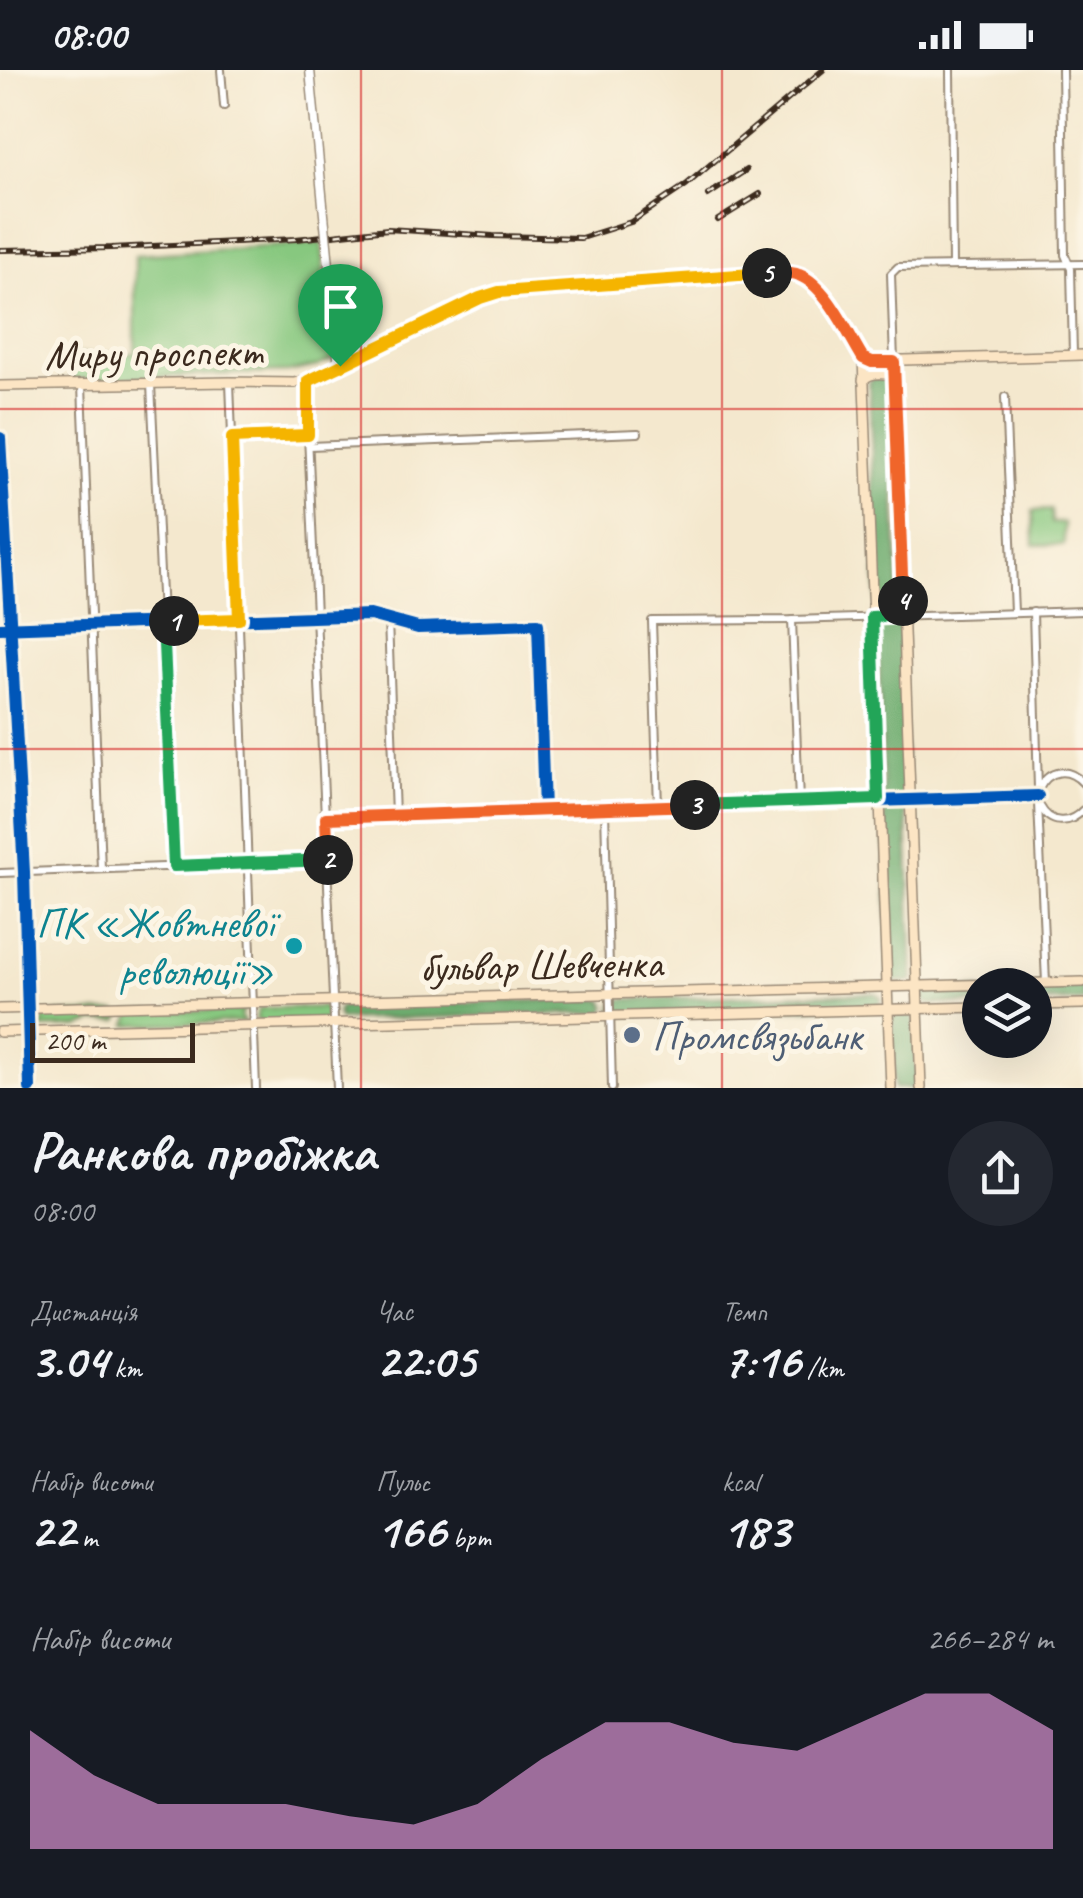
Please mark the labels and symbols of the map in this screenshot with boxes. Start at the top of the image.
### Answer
pin: 5 [742,248,792,298]
pin [298,264,383,367]
street label: Миру проспект [44,325,264,382]
pin: 4 [878,576,928,626]
pin: 1 [149,596,199,646]
pin: 3 [670,780,720,830]
pin: 2 [303,835,353,885]
place label: ПК «Жовтневої революції» [36,897,281,998]
marker: ПК «Жовтневої революції» [283,935,305,957]
street label: бульвар Шевченка [419,937,666,994]
place label: Промсвязьбанк [652,1010,865,1063]
scale bar [30,1018,195,1063]
marker: Промсвязьбанк [621,1024,643,1046]

